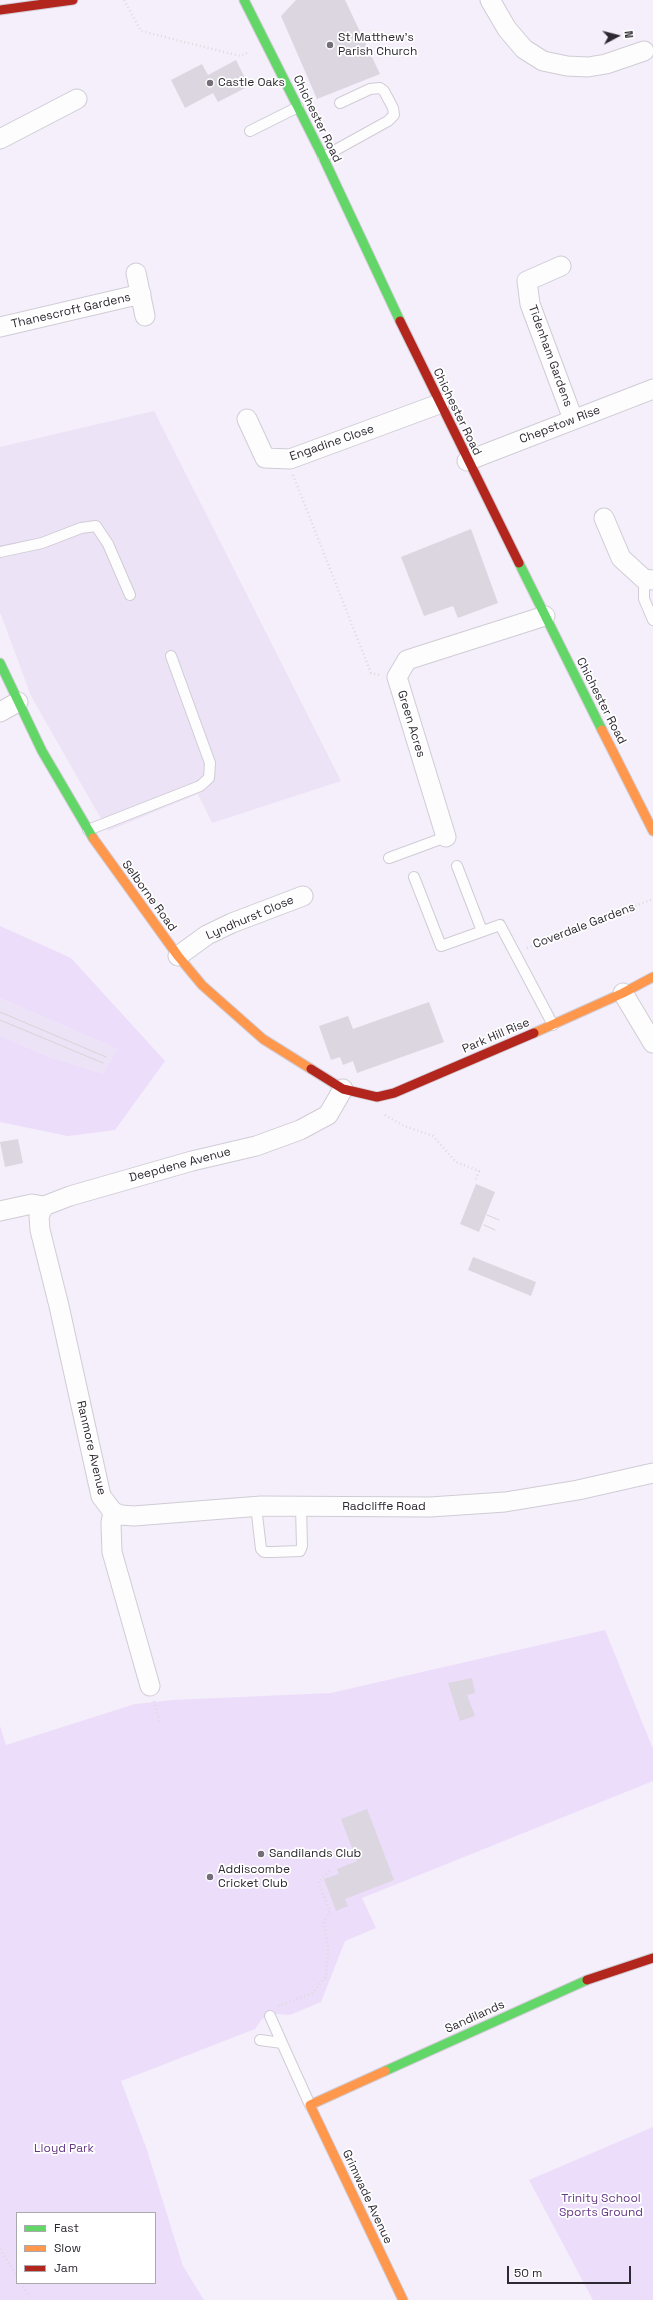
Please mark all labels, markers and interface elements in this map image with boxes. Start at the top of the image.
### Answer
north arrow [597,16,637,56]
text: N [622,30,636,39]
place label: St Matthew's Parish Church [338,31,417,59]
marker: St Matthew's Parish Church [325,40,335,50]
street label: Chichester Road [290,73,344,165]
place label: Castle Oaks [218,76,285,90]
marker: Castle Oaks [205,78,215,88]
street label: Thanescroft Gardens [10,290,132,332]
street label: Tidenham Gardens [525,303,575,409]
street label: Chichester Road [430,366,484,458]
street label: Chepstow Rise [518,403,602,447]
street label: Engadine Close [288,422,376,464]
street label: Chichester Road [573,655,629,747]
street label: Green Acres [394,689,428,759]
street label: Selborne Road [118,858,180,934]
street label: Lyndhurst Close [204,893,296,943]
street label: Coverdale Gardens [531,900,637,952]
street label: Park Hill Rise [460,1015,532,1057]
street label: Deepdene Avenue [128,1145,232,1185]
street label: Ranmore Avenue [73,1399,109,1497]
street label: Radcliffe Road [342,1500,426,1514]
place label: Sandilands Club [269,1847,361,1861]
marker: Sandilands Club [256,1849,266,1859]
place label: Addiscombe Cricket Club [218,1863,290,1891]
marker: Addiscombe Cricket Club [205,1872,215,1882]
street label: Sandilands [443,1998,507,2036]
park label: Lloyd Park [34,2142,94,2156]
street label: Grimwade Avenue [339,2148,395,2246]
park label: Trinity School Sports Ground [559,2192,643,2220]
legend [16,2212,156,2284]
text: Fast [54,2220,79,2236]
text: Slow [54,2240,81,2256]
scale bar [509,2258,633,2284]
text: Jam [54,2260,78,2276]
text: 50 m [514,2265,542,2281]

